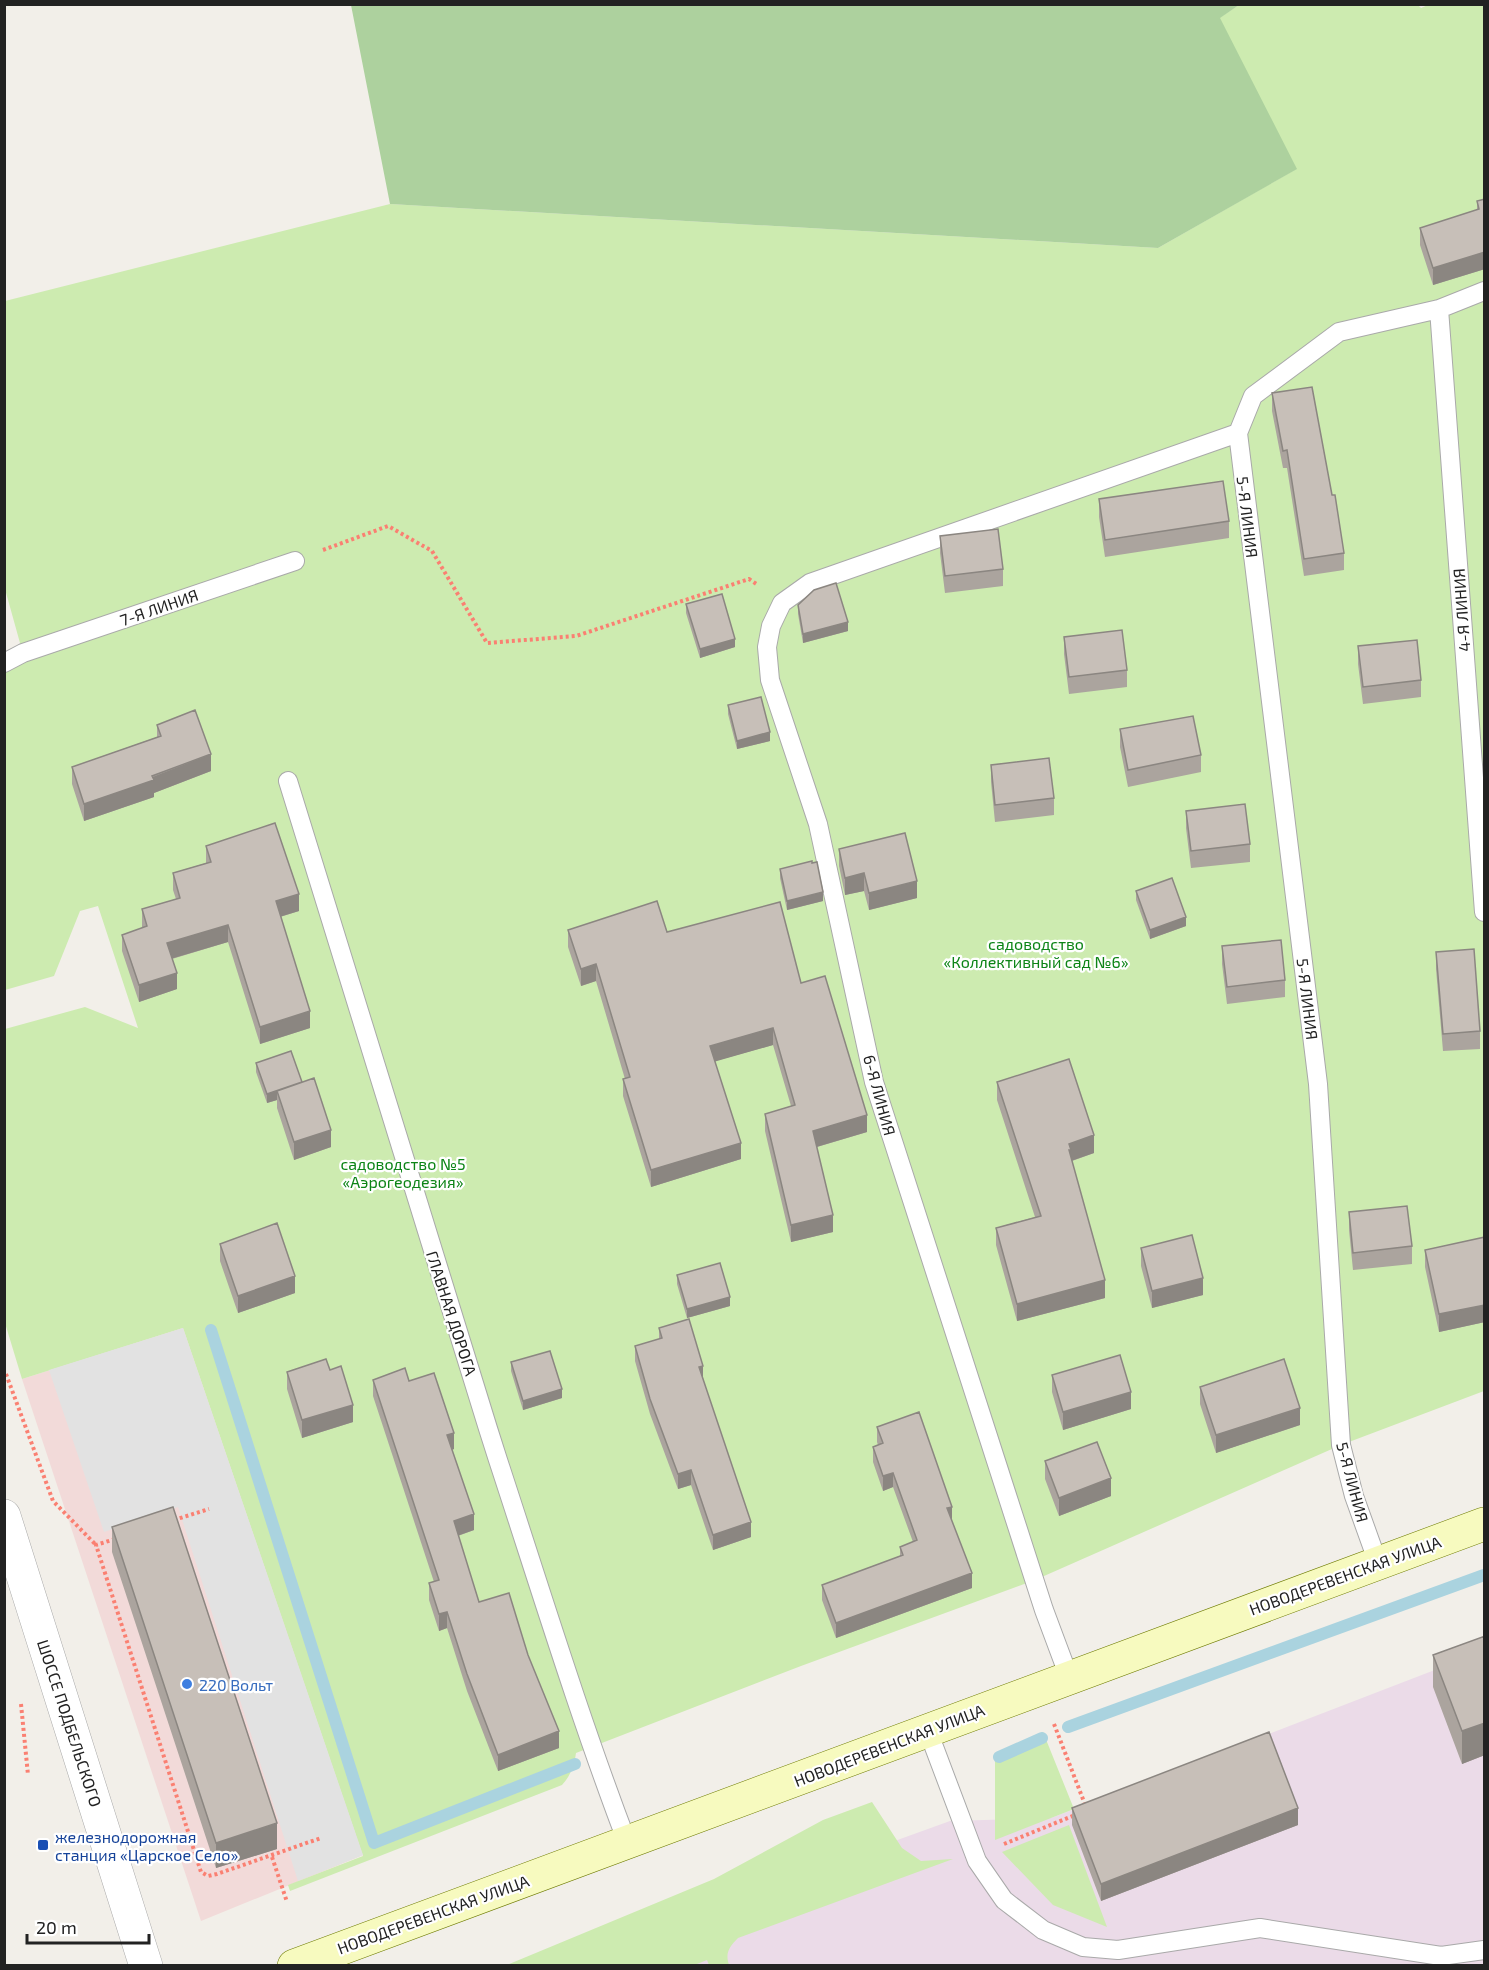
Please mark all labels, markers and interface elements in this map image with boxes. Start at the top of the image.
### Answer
street label: 5-Я ЛИНИЯ [1234,475,1262,559]
street label: 4-Я ЛИНИЯ [1449,568,1473,652]
street label: 7-Я ЛИНИЯ [117,585,201,629]
park label: садоводство «Коллективный сад №6» [943,934,1129,971]
street label: 5-Я ЛИНИЯ [1294,957,1322,1041]
street label: 6-Я ЛИНИЯ [860,1053,900,1137]
park label: садоводство №5 «Аэрогеодезия» [340,1154,466,1191]
street label: ГЛАВНАЯ ДОРОГА [423,1248,481,1378]
street label: 5-Я ЛИНИЯ [1333,1440,1373,1524]
street label: НОВОДЕРЕВЕНСКАЯ УЛИЦА [1247,1531,1443,1619]
street label: ШОССЕ ПОДБЕЛЬСКОГО [34,1637,106,1809]
place label: 220 Вольт [199,1675,273,1694]
marker: 220 Вольт [180,1677,194,1691]
street label: НОВОДЕРЕВЕНСКАЯ УЛИЦА [791,1700,987,1790]
place label: железнодорожная станция «Царское Село» [55,1827,238,1864]
marker: железнодорожная станция «Царское Село» [36,1838,50,1852]
street label: НОВОДЕРЕВЕНСКАЯ УЛИЦА [335,1870,531,1958]
scale bar [27,1907,148,1945]
text: 20 m [36,1916,77,1938]

